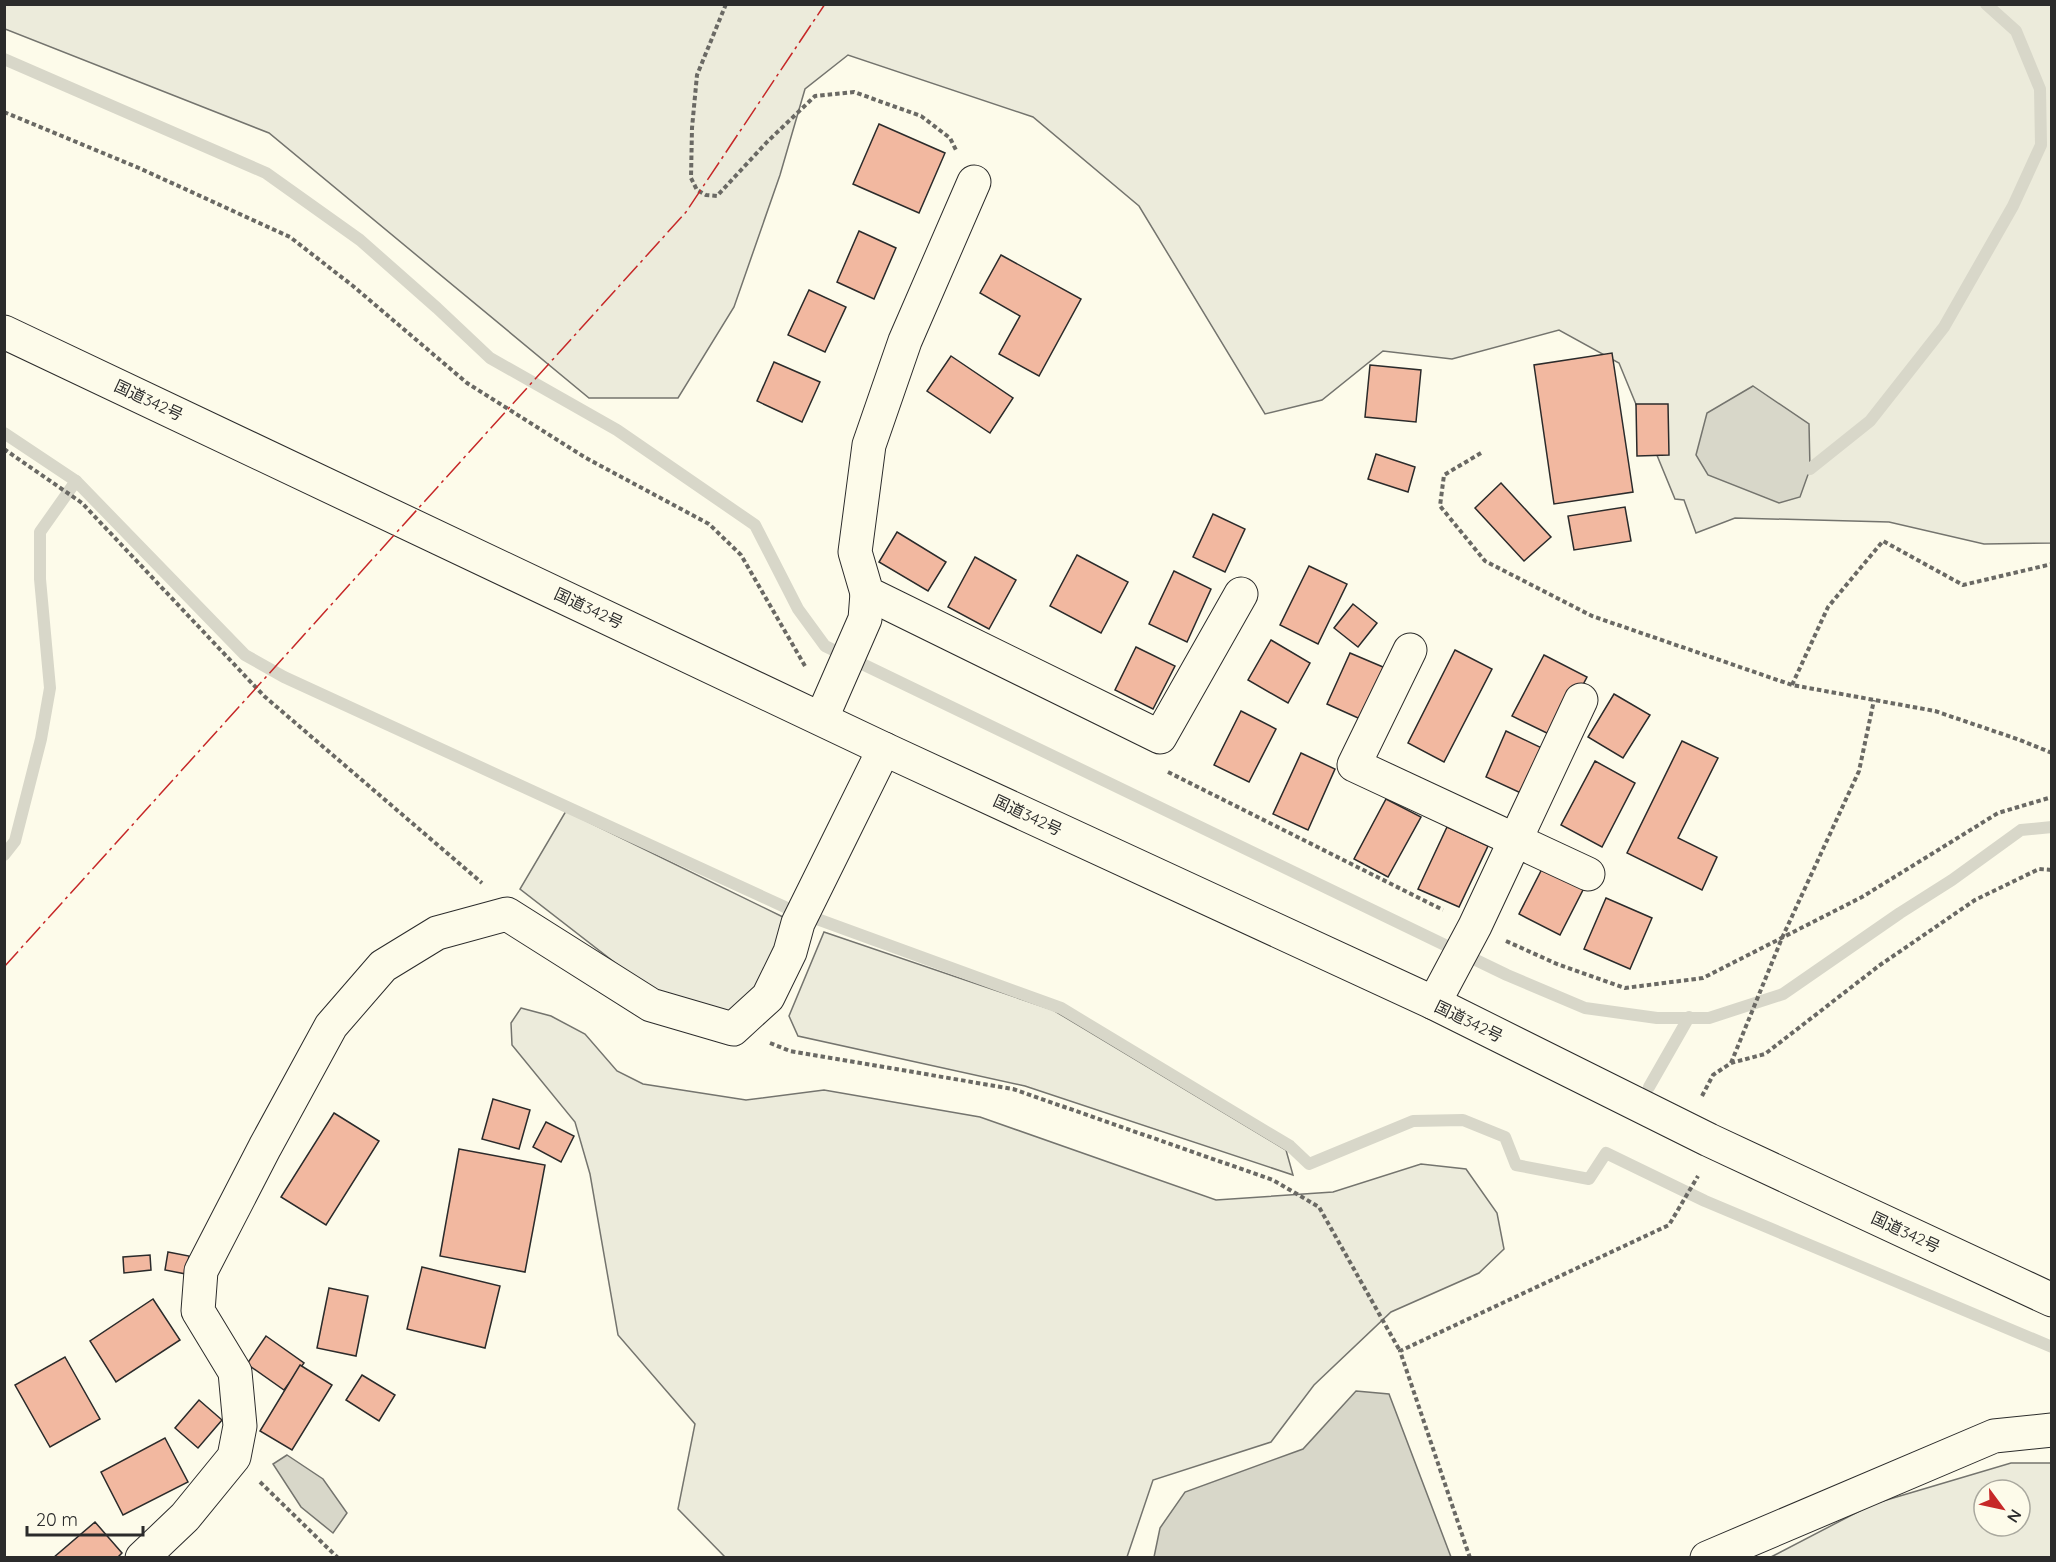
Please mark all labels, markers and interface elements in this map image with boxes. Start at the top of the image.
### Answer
street label: 国道342号 [111,375,187,425]
street label: 国道342号 [551,583,627,633]
street label: 国道342号 [990,790,1066,840]
street label: 国道342号 [1432,996,1506,1046]
street label: 国道342号 [1868,1207,1944,1257]
north arrow [1972,1478,2032,1538]
scale bar [27,1499,142,1537]
text: N [2003,1506,2026,1527]
text: 20 m [36,1508,78,1531]

